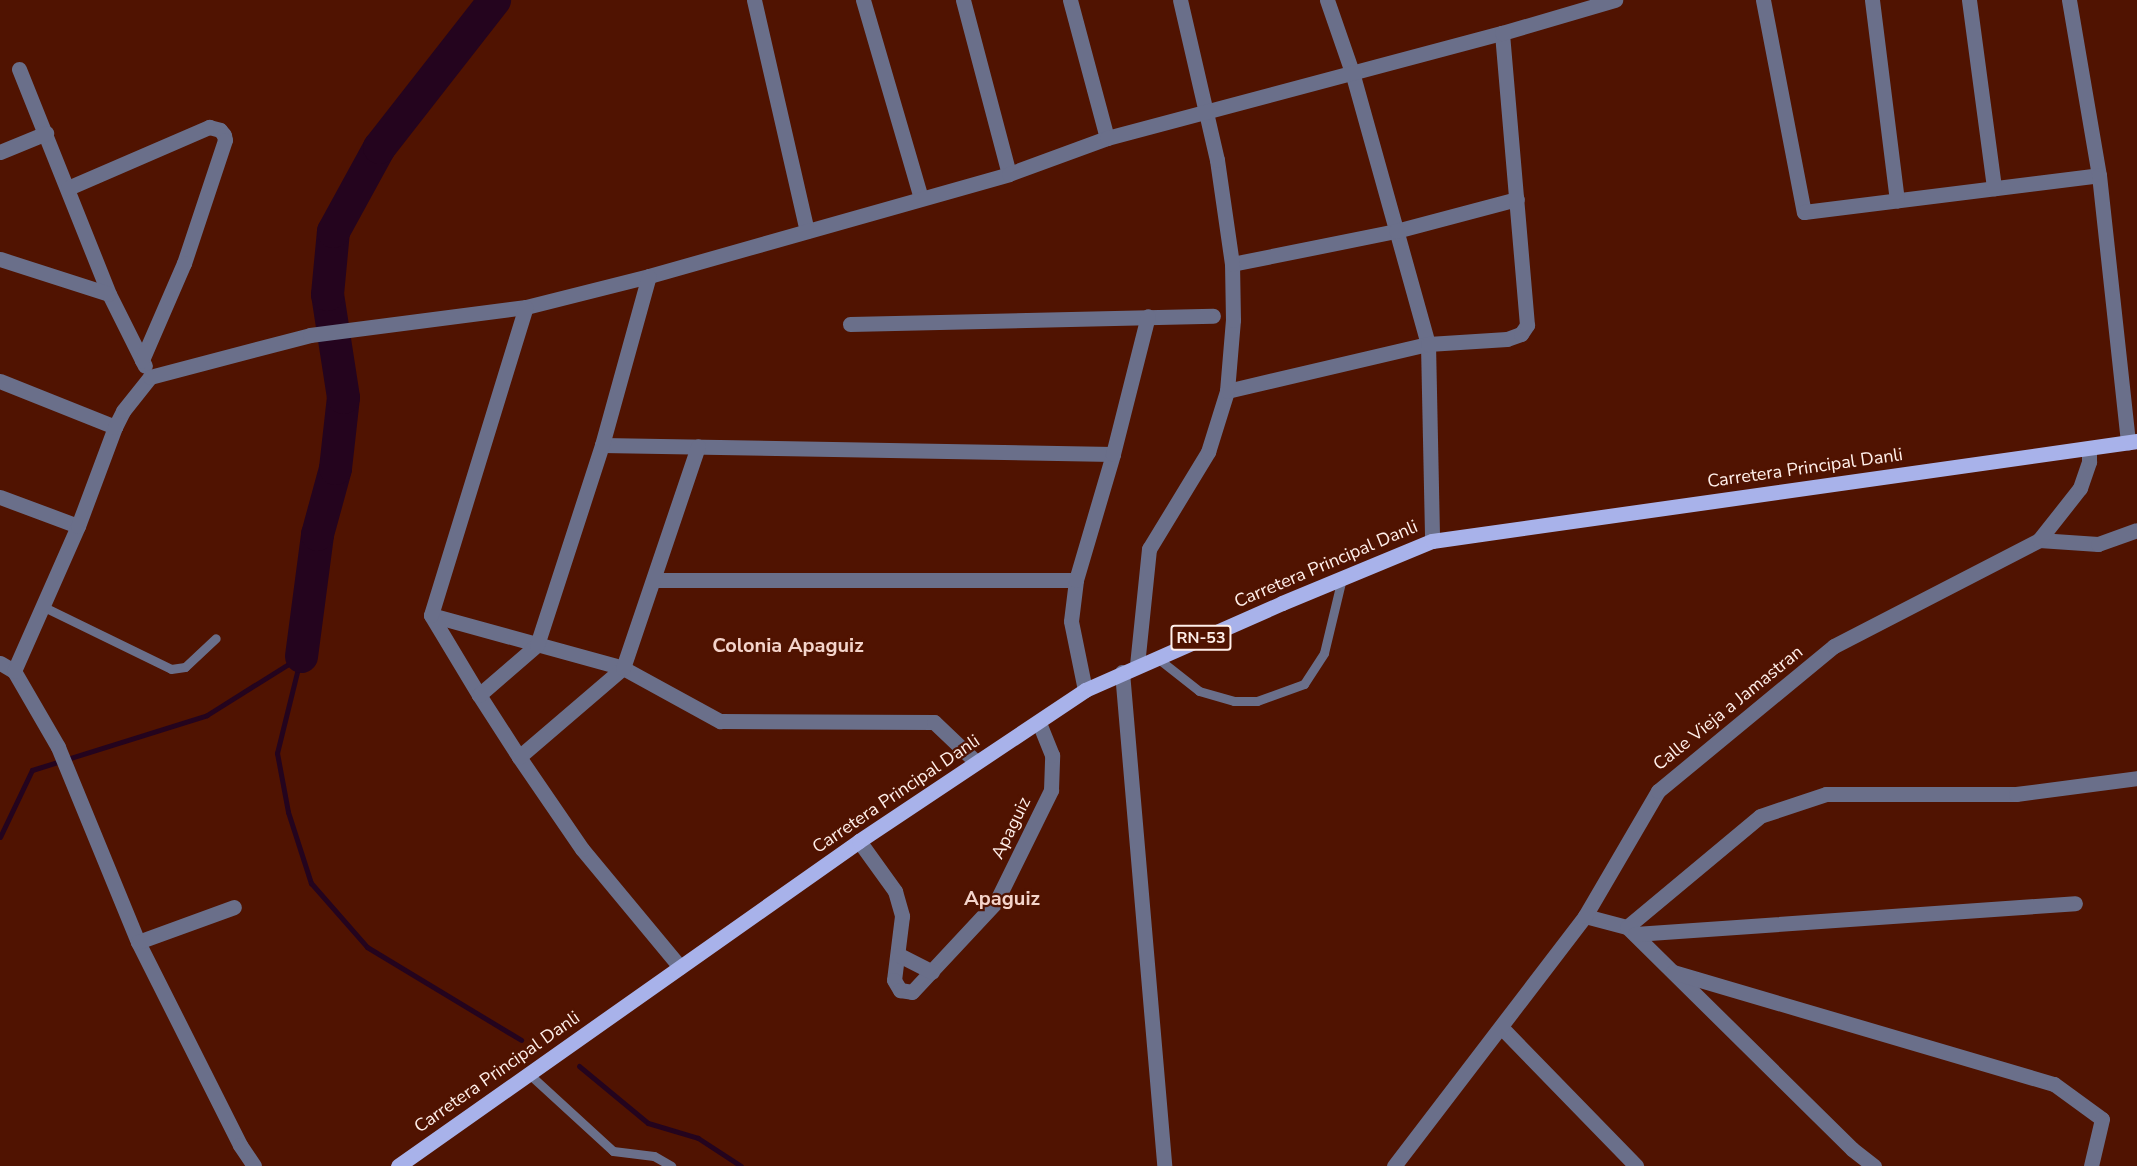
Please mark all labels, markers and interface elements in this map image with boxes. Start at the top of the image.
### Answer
street label: Carretera Principal Danli [1706,444,1904,492]
street label: Carretera Principal Danli [1231,516,1421,612]
road number: RN-53 [1170,625,1232,651]
district label: Colonia Apaguiz [712,633,864,657]
street label: Calle Vieja a Jamastran [1649,641,1807,775]
street label: Carretera Principal Danli [808,730,984,858]
street label: Apaguiz [987,793,1035,863]
district label: Apaguiz [964,886,1040,910]
street label: Carretera Principal Danli [410,1007,584,1137]

